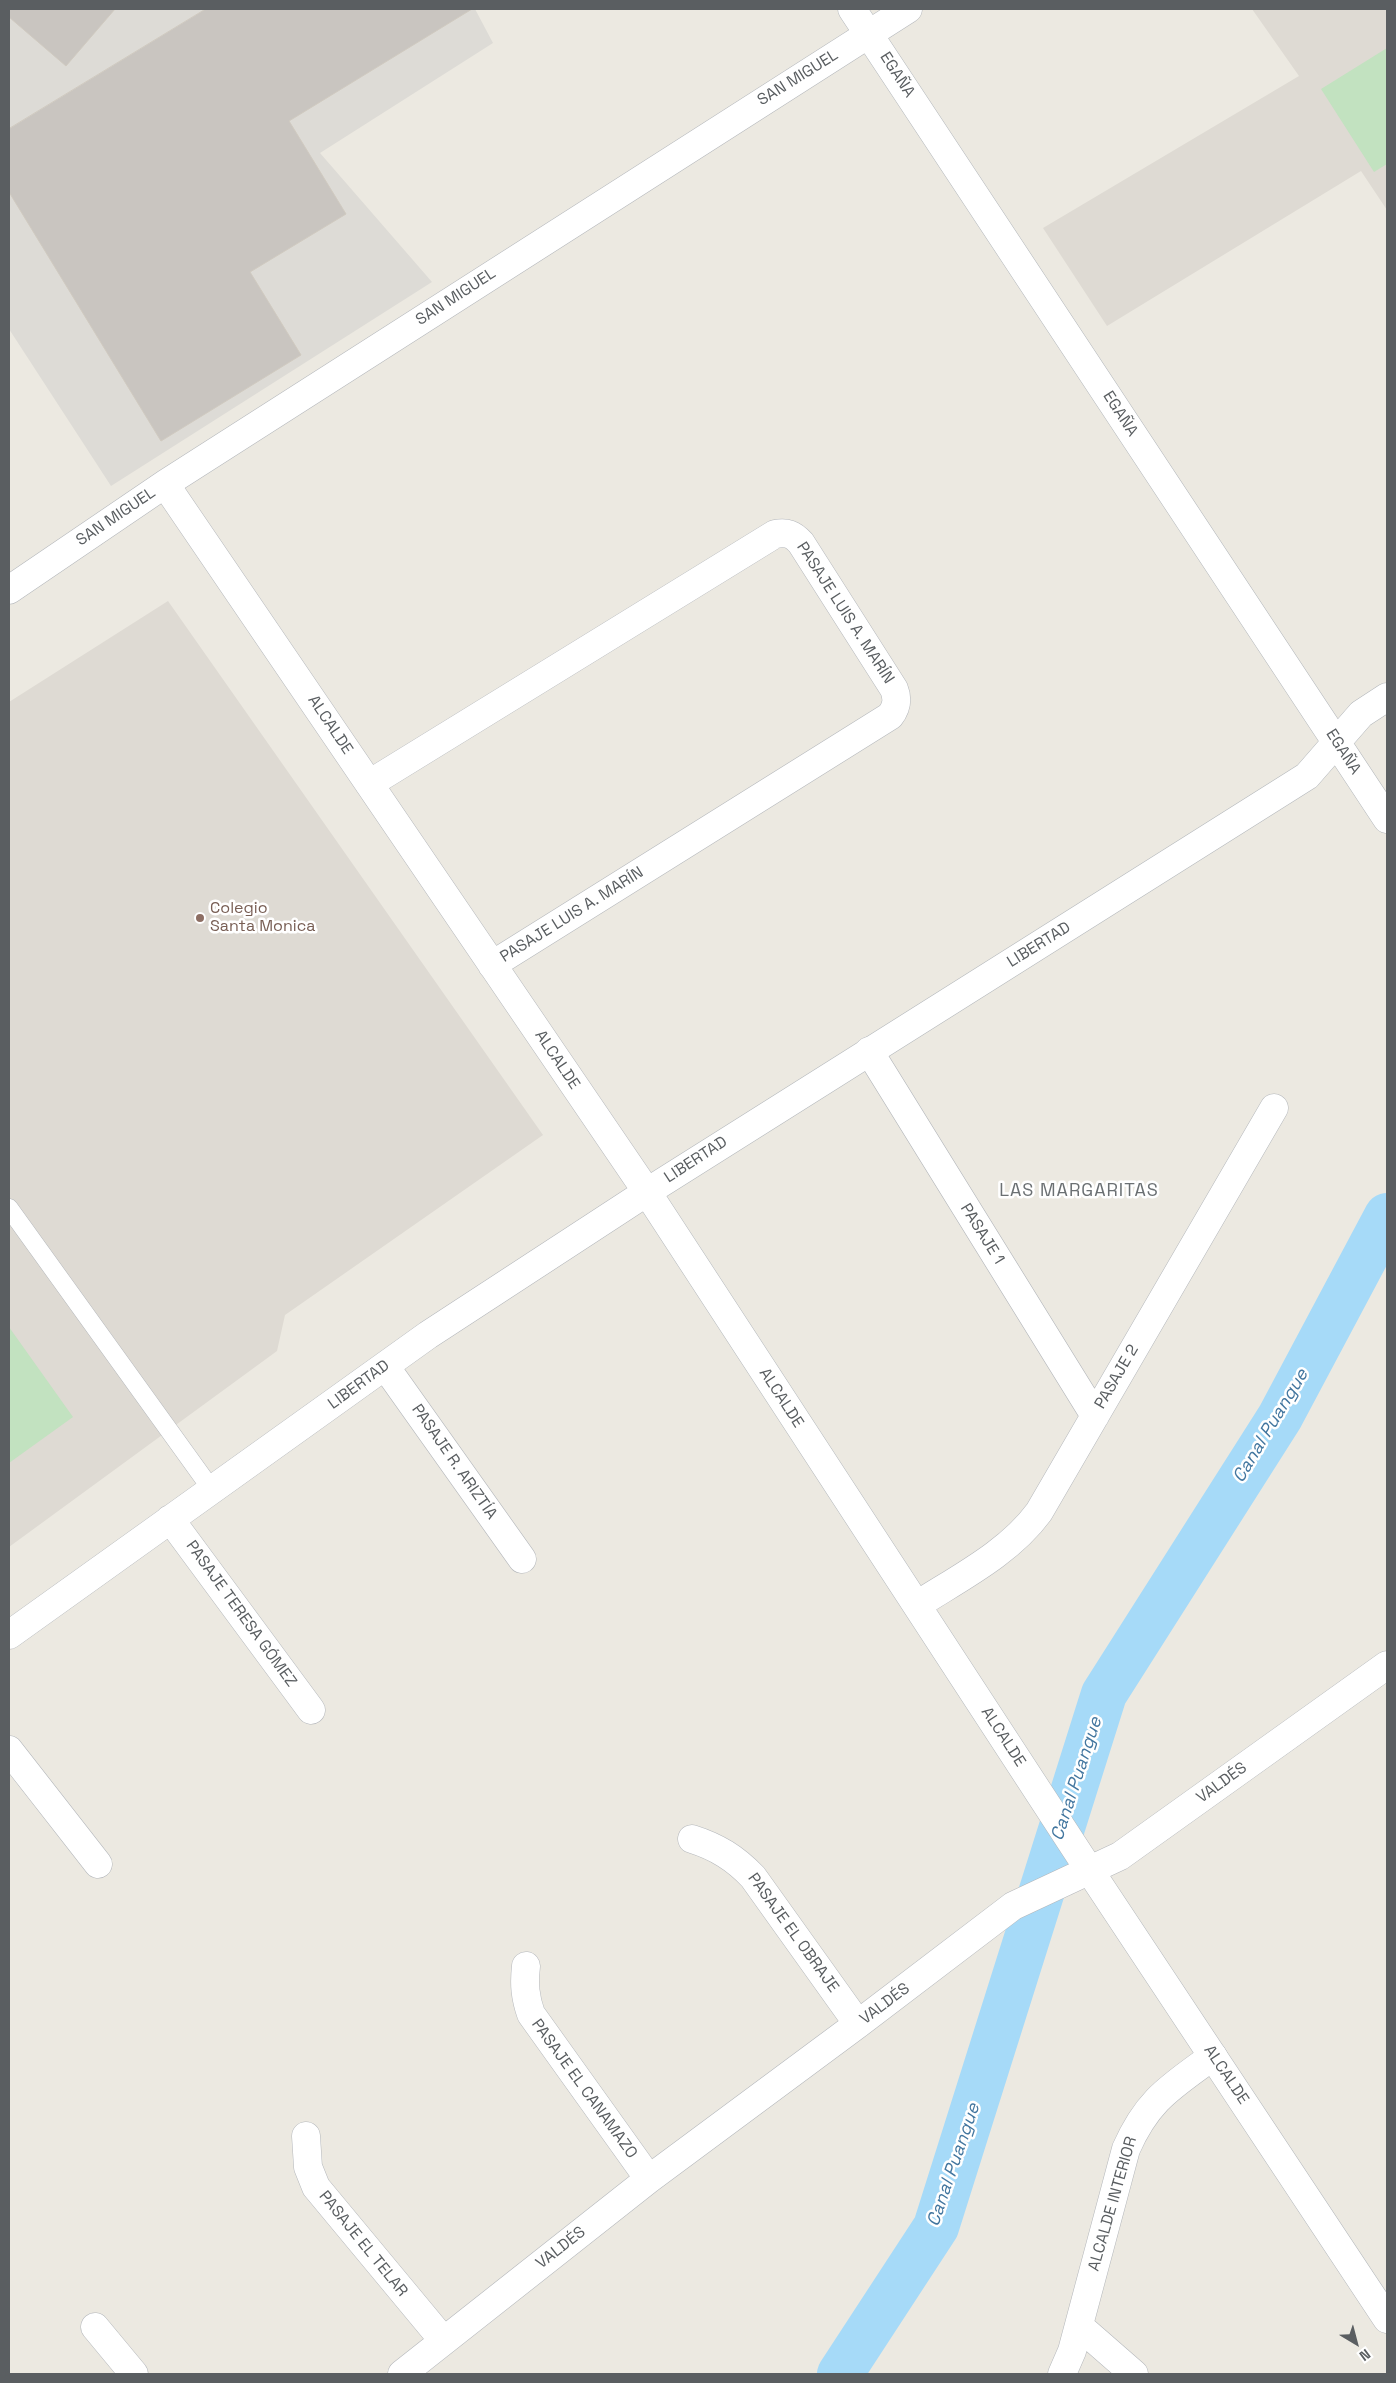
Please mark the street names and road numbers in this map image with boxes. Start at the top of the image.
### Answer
street label: SAN MIGUEL [754,46,842,110]
street label: EGAÑA [875,49,919,101]
street label: SAN MIGUEL [412,264,500,330]
street label: EGAÑA [1098,388,1142,440]
street label: SAN MIGUEL [73,484,159,550]
street label: PASAJE LUIS A. MARÍN [792,539,898,687]
street label: ALCALDE [303,692,357,758]
street label: EGAÑA [1321,726,1365,778]
street label: PASAJE LUIS A. MARÍN [497,863,647,967]
street label: LIBERTAD [1004,918,1074,972]
street label: ALCALDE [530,1027,584,1093]
street label: LIBERTAD [661,1133,731,1187]
street label: PASAJE 1 [956,1200,1008,1268]
street label: PASAJE 2 [1091,1342,1143,1412]
street label: LIBERTAD [325,1356,393,1414]
street label: ALCALDE [755,1365,807,1431]
street label: PASAJE R. ARIZTÍA [407,1401,501,1523]
street label: PASAJE TERESA GÓMEZ [182,1537,300,1691]
street label: ALCALDE [977,1704,1029,1770]
street label: VALDÉS [1193,1758,1251,1808]
street label: PASAJE EL OBRAJE [743,1870,843,1996]
street label: VALDÉS [856,1979,914,2029]
street label: PASAJE EL CANAMAZO [527,2016,641,2162]
street label: ALCALDE [1199,2042,1253,2108]
street label: ALCALDE INTERIOR [1085,2135,1141,2273]
street label: PASAJE EL TELAR [315,2187,411,2301]
street label: VALDÉS [533,2223,589,2273]

